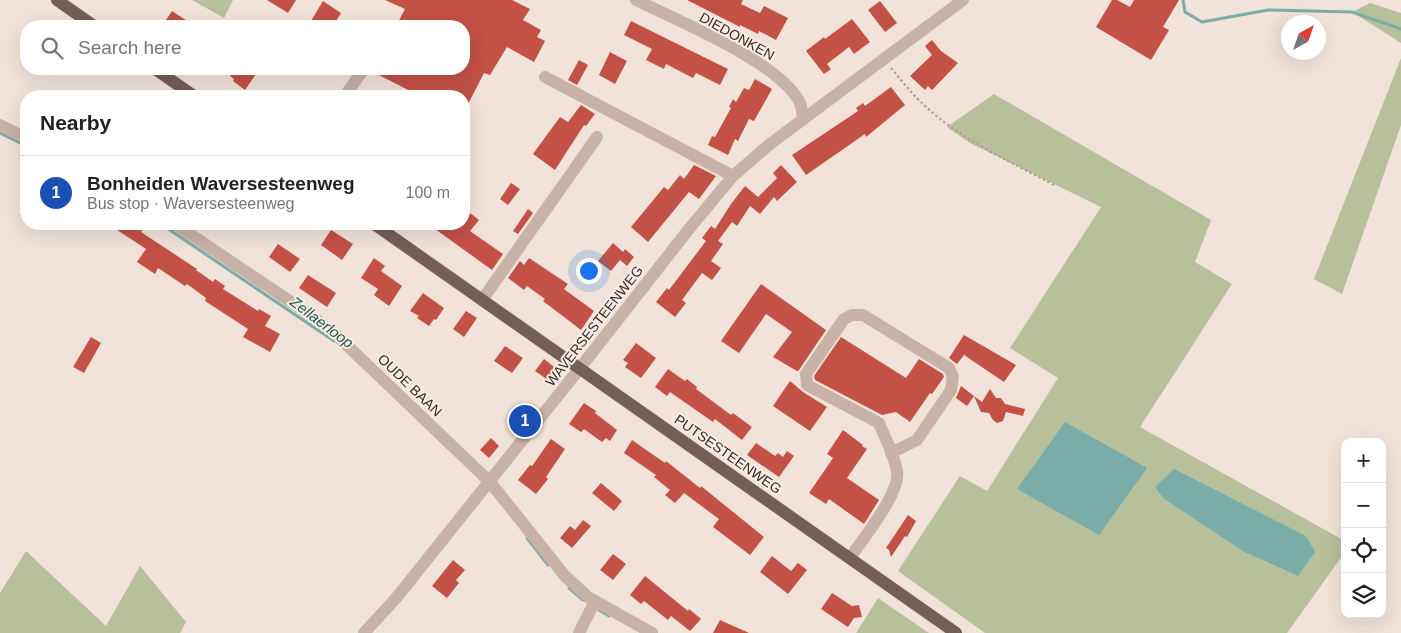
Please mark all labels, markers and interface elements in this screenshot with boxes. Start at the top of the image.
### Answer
street label: DIEDONKEN [697,9,777,63]
north arrow [1281,15,1326,60]
search box [20,20,470,75]
icon: search [38,34,66,62]
text: Search here [78,37,182,58]
text: Nearby [40,111,111,134]
text: Bonheiden Waversesteenweg [87,173,354,194]
text: 1 [52,184,60,201]
text: 100 m [406,184,450,201]
text: Bus stop · Waversesteenweg [87,195,295,212]
your location [576,258,602,284]
street label: WAVERSESTEENWEG [542,263,646,389]
water label: Zellaerloop [286,292,357,351]
street label: OUDE BAAN [375,351,445,419]
pin: 1 [509,402,541,440]
street label: PUTSESTEENWEG [671,411,785,497]
map controls [1341,438,1386,618]
button: + [1341,438,1386,483]
button: − [1341,483,1386,528]
button: locate [1341,528,1386,573]
button: layers [1341,573,1386,618]

